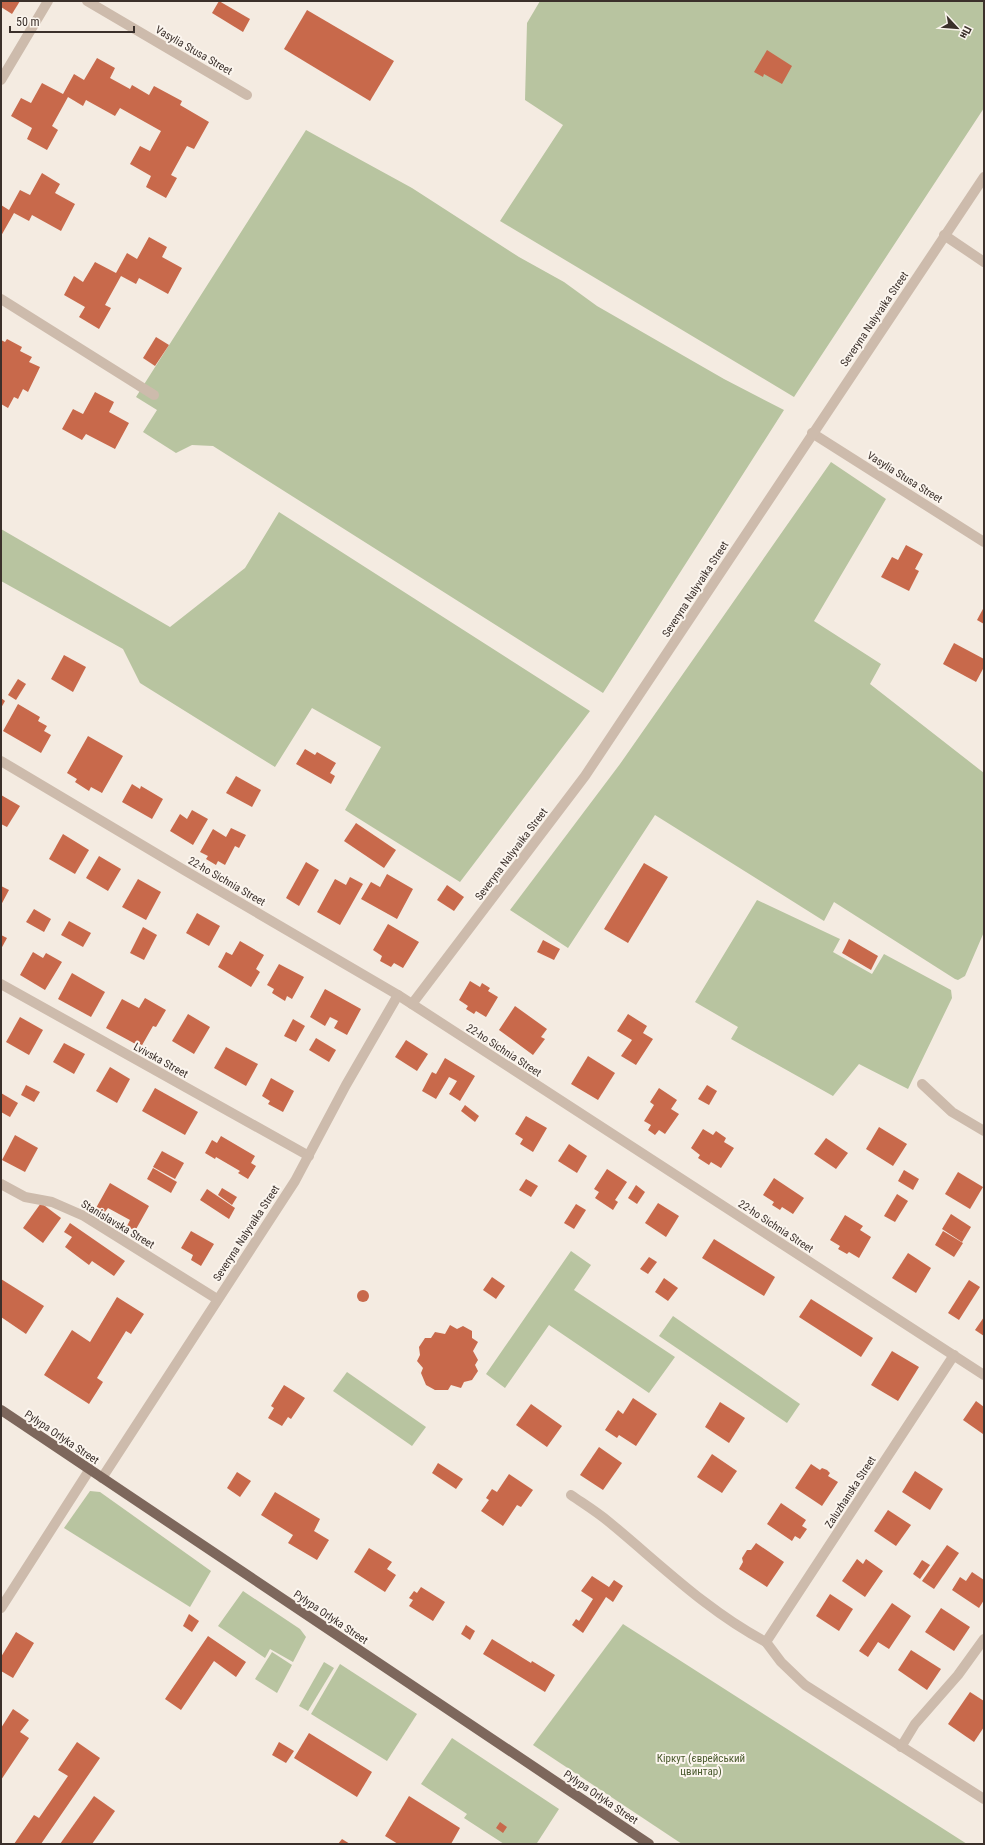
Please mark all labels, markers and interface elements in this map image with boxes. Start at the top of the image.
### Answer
scale bar [10,8,134,34]
north arrow [937,8,977,48]
text: 50 m [16,15,40,29]
street label: Vasylia Stusa Street [153,23,234,78]
text: Пн [957,24,974,41]
street label: Severyna Nalyvaika Street [838,269,911,369]
street label: Vasylia Stusa Street [865,449,945,506]
street label: Severyna Nalyvaika Street [660,539,731,640]
street label: Severyna Nalyvaika Street [473,806,550,903]
street label: 22-ho Sichnia Street [186,854,268,909]
street label: 22-ho Sichnia Street [464,1021,544,1080]
street label: Lvivska Street [131,1040,190,1081]
street label: Severyna Nalyvaika Street [211,1183,282,1284]
street label: Stanislavska Street [79,1197,157,1251]
street label: 22-ho Sichnia Street [736,1197,816,1256]
street label: Pylypa Orlyka Street [22,1408,101,1467]
street label: Zaluzhanska Street [822,1454,879,1531]
street label: Pylypa Orlyka Street [291,1588,370,1647]
park label: Кіркут (єврейський цвинтар) [657,1752,745,1778]
street label: Pylypa Orlyka Street [561,1768,640,1827]

